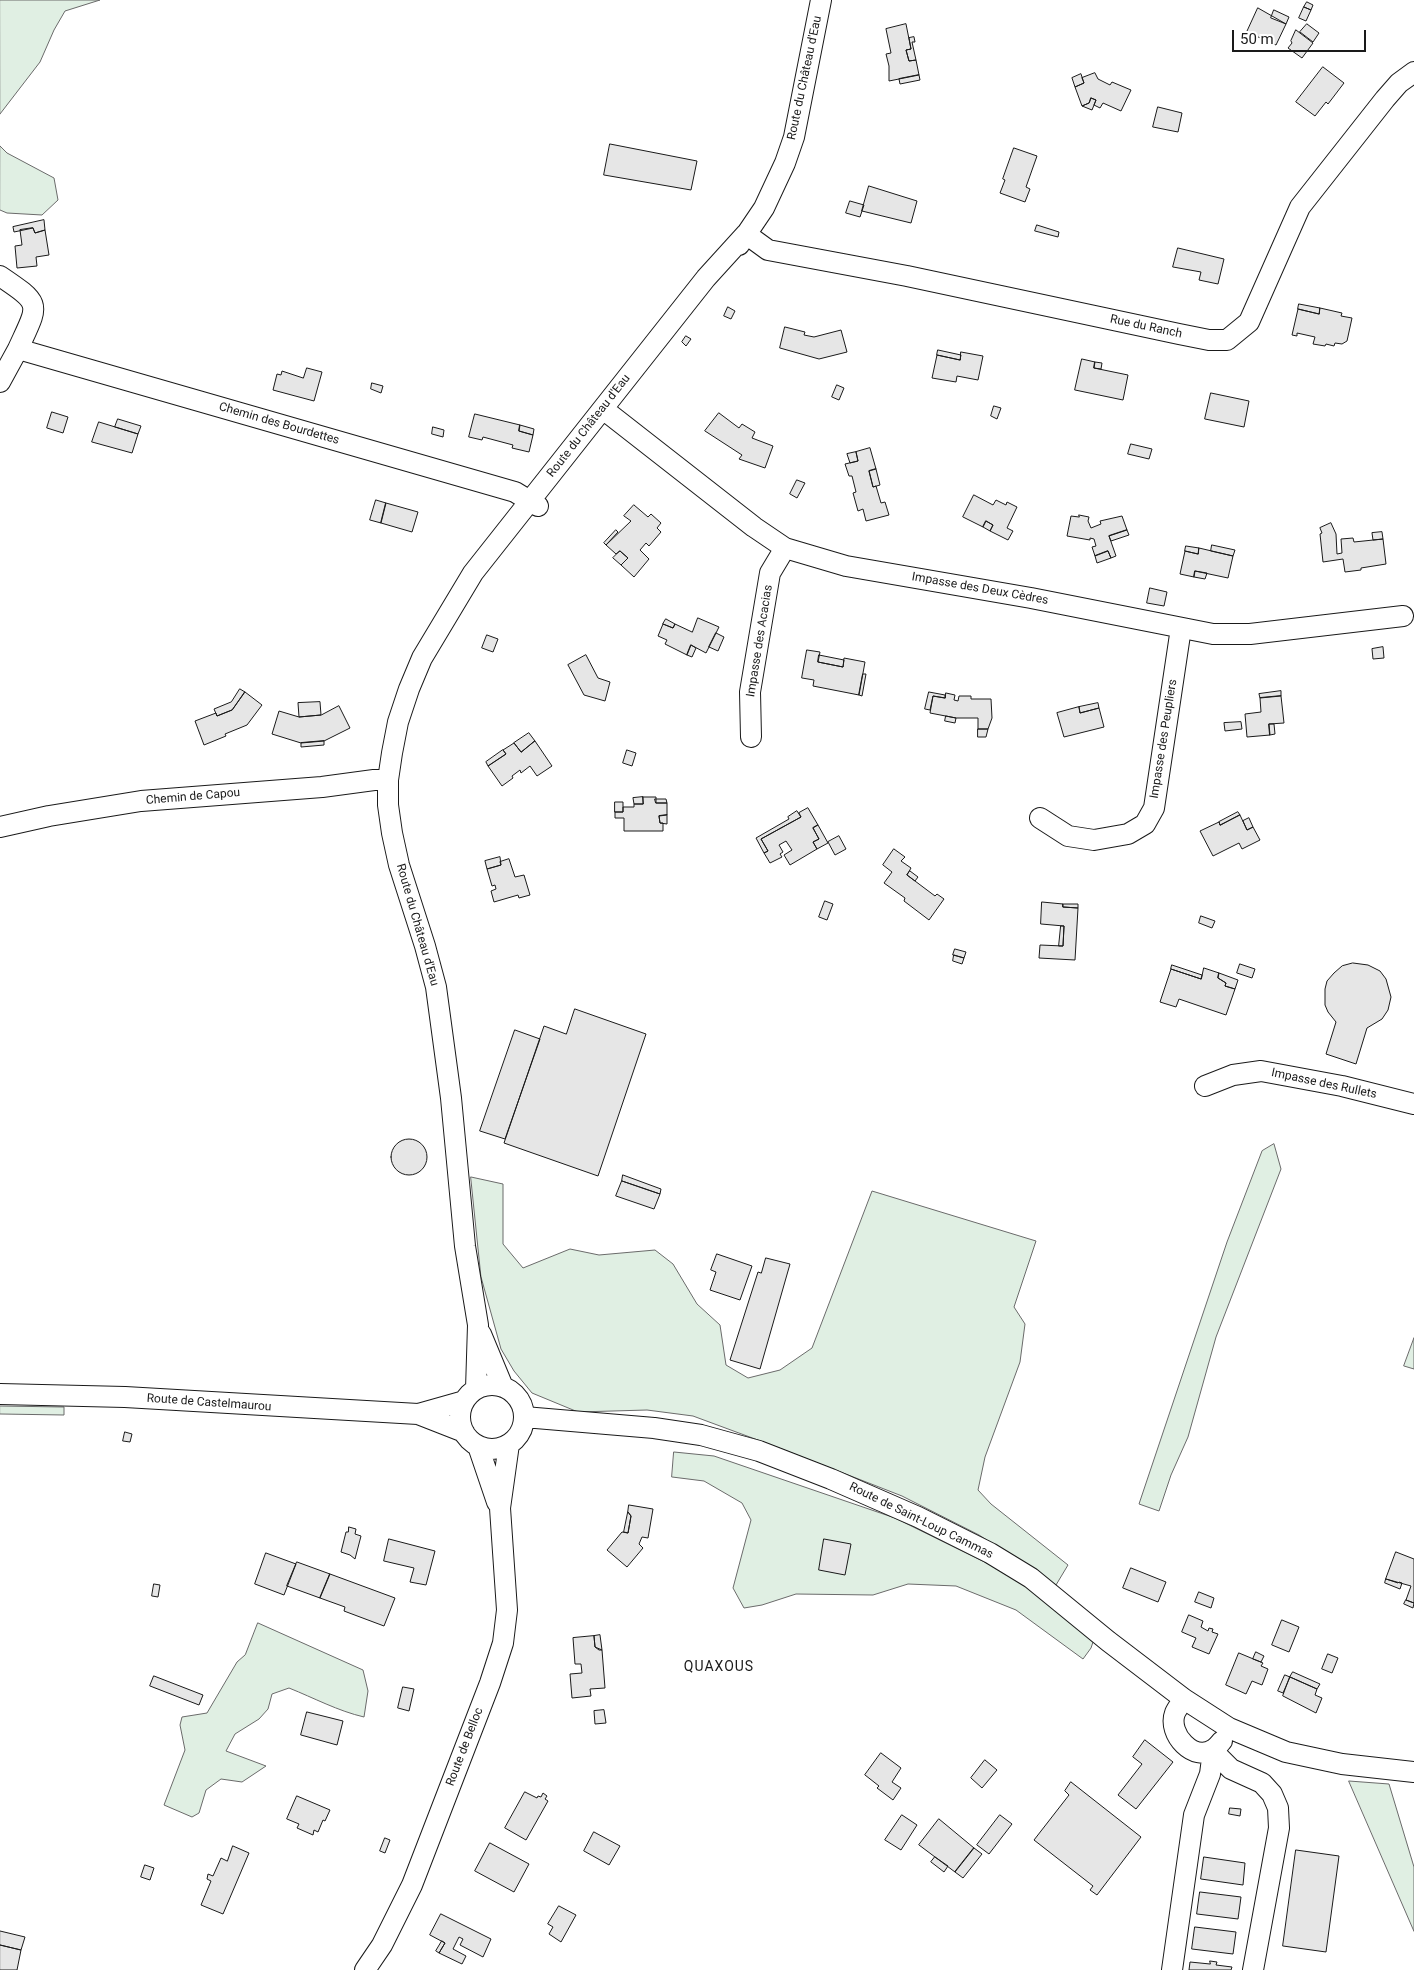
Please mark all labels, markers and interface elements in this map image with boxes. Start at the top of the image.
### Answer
street label: Route du Château d'Eau [785,15,825,141]
scale bar [1234,20,1368,52]
text: 50 m [1240,30,1274,48]
street label: Rue du Ranch [1109,312,1183,342]
street label: Route du Château d'Eau [544,372,634,480]
street label: Chemin des Bourdettes [217,400,341,448]
street label: Impasse des Deux Cèdres [911,570,1049,608]
street label: Impasse des Acacias [744,584,776,698]
street label: Impasse des Peupliers [1147,678,1181,800]
street label: Chemin de Capou [145,786,241,808]
street label: Route du Château d'Eau [393,862,441,988]
street label: Impasse des Rullets [1270,1066,1378,1102]
street label: Route de Castelmaurou [146,1391,272,1415]
street label: Route de Saint-Loup Cammas [847,1480,995,1562]
district label: QUAXOUS [683,1659,755,1675]
street label: Route de Belloc [443,1706,487,1788]

